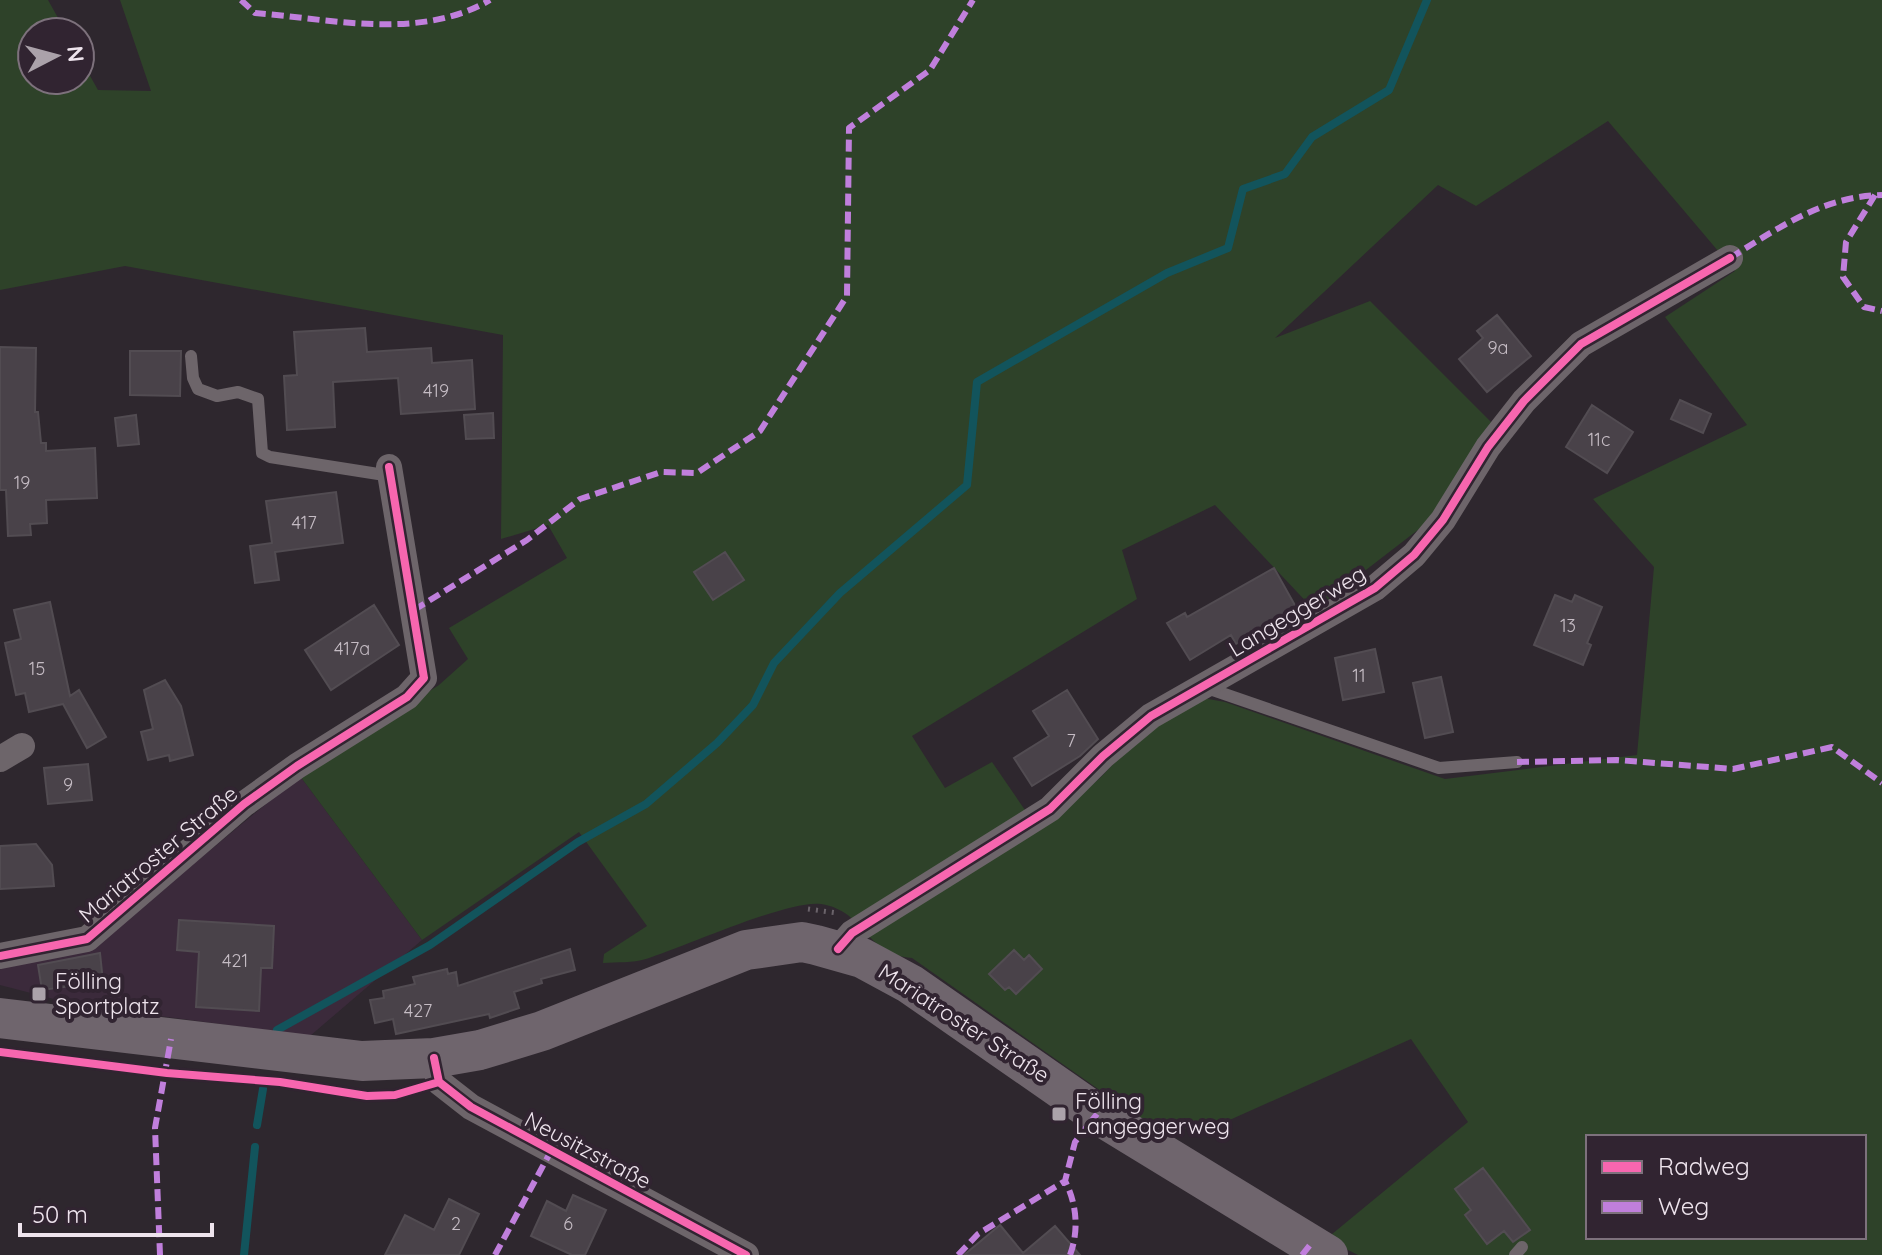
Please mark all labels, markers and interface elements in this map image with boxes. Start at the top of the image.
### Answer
north arrow [16,16,96,96]
text: N [61,44,91,63]
house number: 9a [1488,336,1508,359]
house number: 419 [423,379,449,402]
house number: 11c [1588,428,1610,451]
house number: 19 [14,471,30,494]
house number: 417 [291,511,317,534]
street label: Langeggerweg [1223,559,1371,663]
house number: 13 [1560,614,1576,637]
house number: 417a [334,637,370,660]
house number: 15 [29,657,45,680]
house number: 11 [1352,664,1366,687]
house number: 7 [1066,729,1076,752]
house number: 9 [63,773,73,796]
street label: Mariatroster Straße [73,779,243,929]
house number: 421 [222,949,248,972]
street label: Mariatroster Straße [873,957,1055,1089]
place label: Fölling Sportplatz [55,967,160,1020]
marker: Fölling Sportplatz [30,985,48,1003]
house number: 427 [404,999,432,1022]
place label: Fölling Langeggerweg [1075,1087,1230,1140]
street label: Neusitzstraße [520,1105,656,1195]
marker: Fölling Langeggerweg [1050,1105,1068,1123]
legend [1586,1135,1866,1239]
text: Radweg [1658,1151,1750,1181]
scale bar [20,1187,212,1237]
text: Weg [1658,1191,1709,1221]
text: 50 m [32,1199,88,1229]
house number: 2 [451,1212,461,1235]
house number: 6 [563,1212,573,1235]

